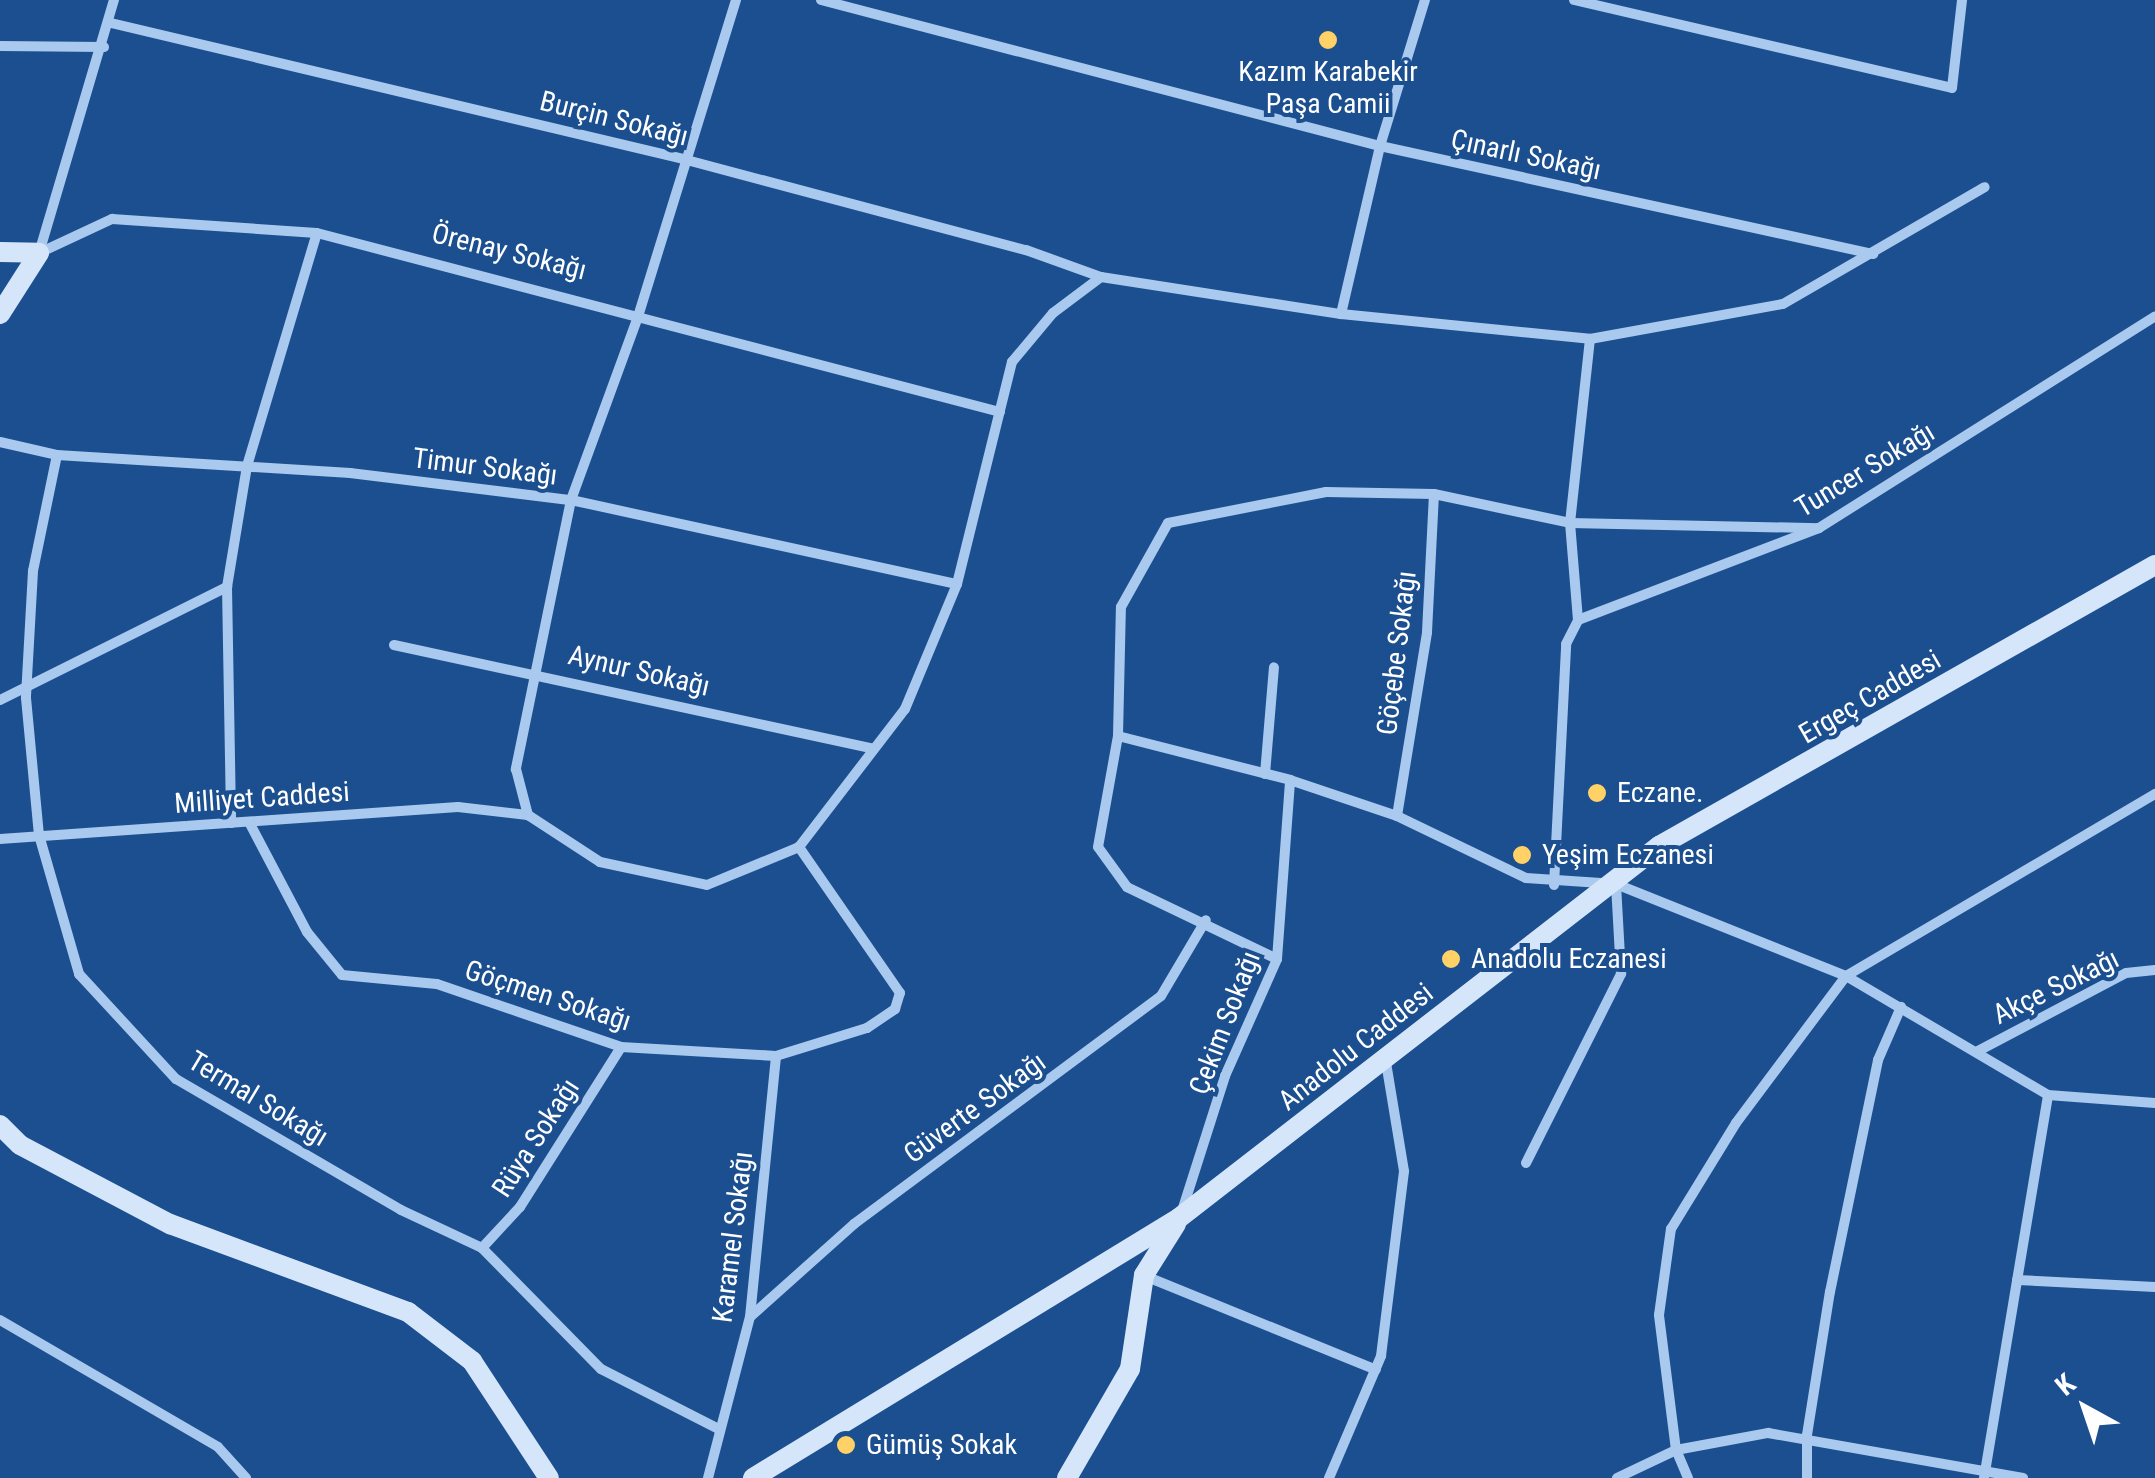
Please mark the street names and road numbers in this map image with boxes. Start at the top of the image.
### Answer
street label: Burçin Sokağı [536,84,692,154]
street label: Çınarlı Sokağı [1448,123,1604,187]
street label: Örenay Sokağı [428,217,590,287]
street label: Tuncer Sokağı [1789,415,1941,525]
street label: Timur Sokağı [411,441,559,493]
street label: Göçebe Sokağı [1370,569,1424,737]
street label: Aynur Sokağı [565,638,713,704]
street label: Ergeç Caddesi [1793,643,1947,751]
street label: Milliyet Caddesi [173,775,351,821]
street label: Akçe Sokağı [1988,942,2124,1032]
street label: Çekim Sokağı [1182,947,1268,1099]
street label: Göçmen Sokağı [461,953,635,1039]
street label: Anadolu Caddesi [1272,976,1440,1118]
street label: Termal Sokağı [182,1044,334,1154]
street label: Güverte Sokağı [898,1045,1052,1171]
street label: Rüya Sokağı [485,1072,587,1204]
street label: Karamel Sokağı [706,1150,760,1324]

